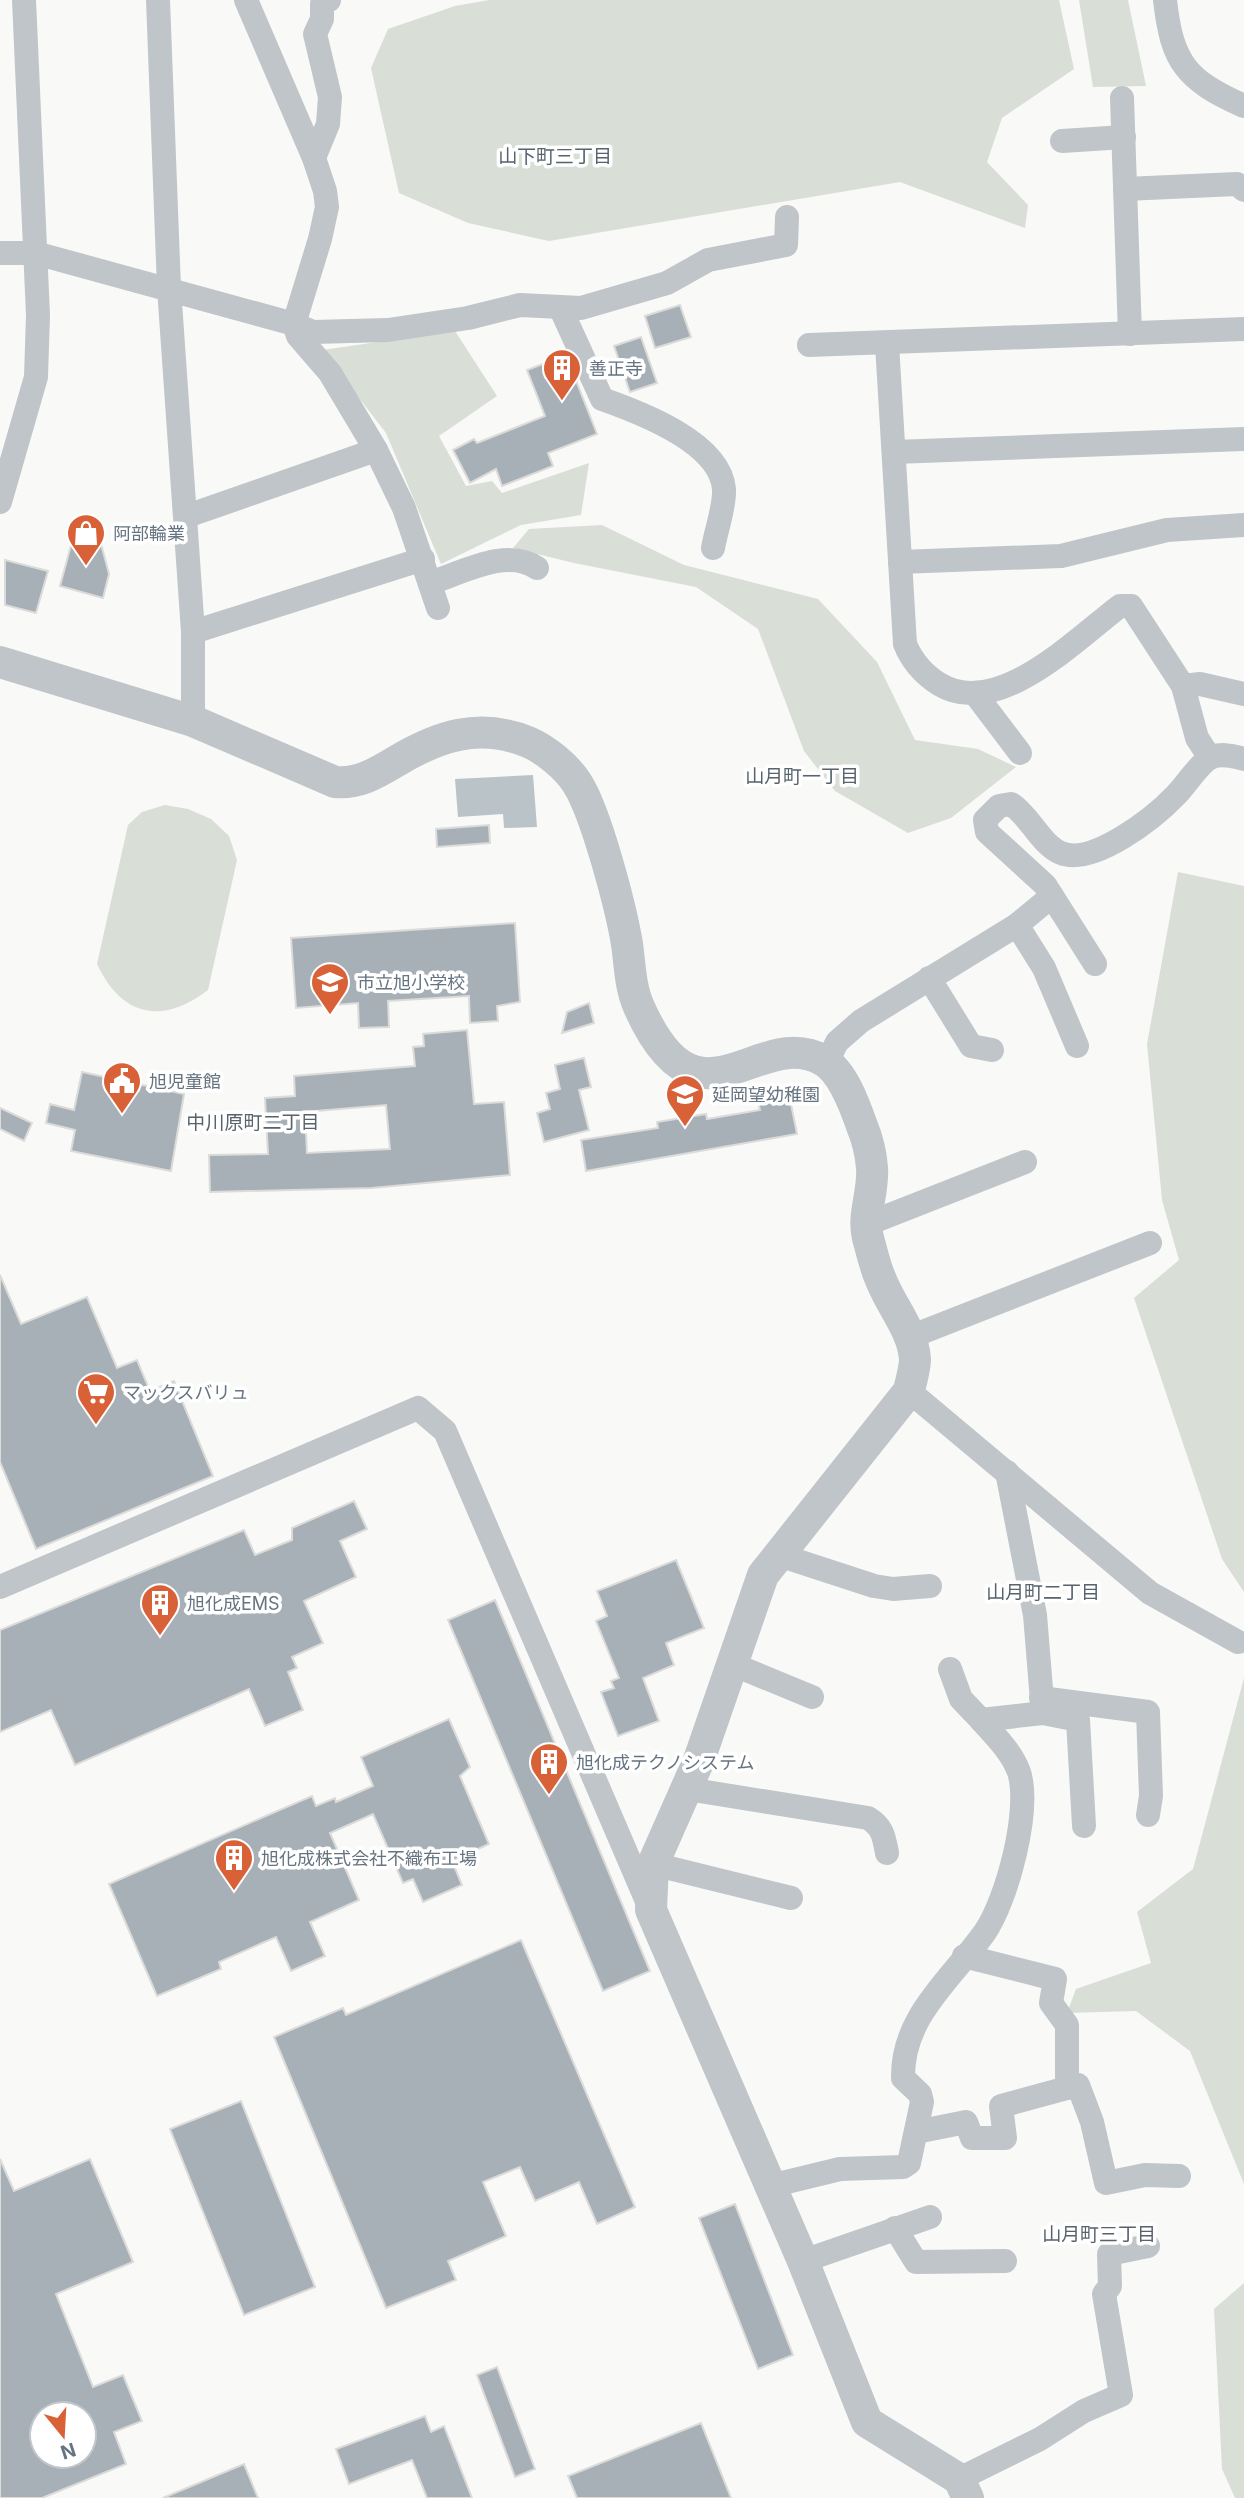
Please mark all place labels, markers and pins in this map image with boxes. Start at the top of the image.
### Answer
building icon: 善正寺 [541,347,583,402]
place label: 善正寺 [589,358,643,379]
shop icon: 阿部輪業 [65,512,107,567]
place label: 阿部輪業 [113,523,185,544]
school or university icon: 市立旭小学校 [309,961,351,1016]
place label: 市立旭小学校 [357,972,465,993]
public building icon: 旭児童館 [101,1060,143,1115]
place label: 旭児童館 [149,1071,221,1092]
school or university icon: 延岡望幼稚園 [664,1073,706,1128]
place label: 延岡望幼稚園 [712,1084,820,1105]
supermarket icon: マックスバリュ [75,1371,117,1426]
place label: マックスバリュ [123,1382,248,1403]
building icon: 旭化成EMS [139,1582,181,1637]
place label: 旭化成EMS [187,1593,280,1614]
building icon: 旭化成テクノシステム [528,1741,570,1796]
place label: 旭化成テクノシステム [576,1752,754,1773]
building icon: 旭化成株式会社不織布工場 [213,1837,255,1892]
place label: 旭化成株式会社不織布工場 [261,1848,477,1869]

